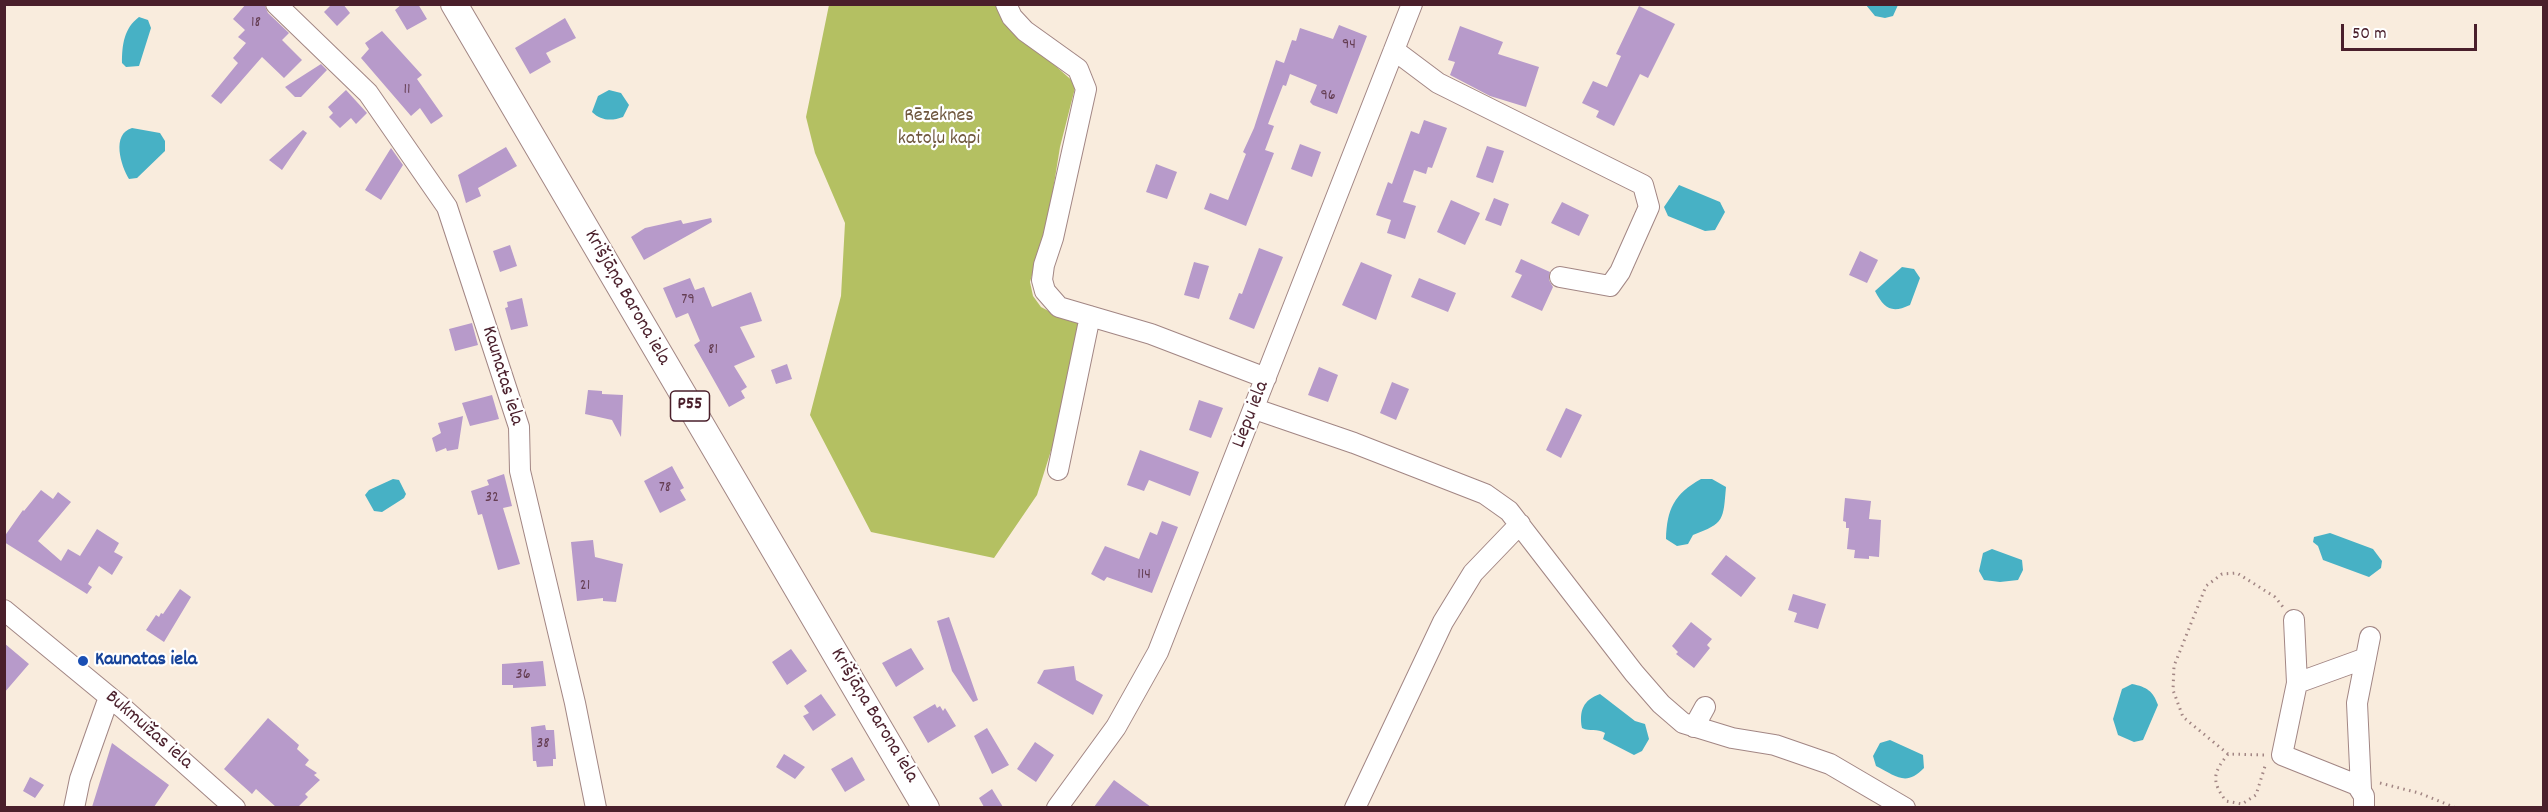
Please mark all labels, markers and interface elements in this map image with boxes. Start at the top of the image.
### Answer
scale bar [2344,12,2480,50]
house number: 18 [251,14,261,34]
text: 50 m [2352,22,2387,47]
house number: 94 [1342,36,1356,56]
house number: 11 [403,81,411,101]
house number: 96 [1320,87,1336,107]
park label: Rēzeknes katoļu kapi [898,105,980,152]
street label: Krišjāņa Barona iela [578,226,674,370]
house number: 79 [681,291,695,311]
street label: Kaunatas iela [475,324,527,428]
house number: 81 [708,341,718,361]
street label: Liepu iela [1228,378,1276,452]
road number: P55 [670,391,710,421]
house number: 78 [659,479,671,499]
house number: 32 [485,489,499,509]
house number: 114 [1137,566,1151,586]
house number: 21 [580,577,590,597]
street label: Krišjāņa Barona iela [823,645,923,787]
place label: Kaunatas iela [95,649,197,673]
marker: Kaunatas iela [76,654,90,668]
house number: 36 [516,666,530,686]
street label: Bukmuižas iela [99,686,197,776]
house number: 38 [536,735,550,755]

